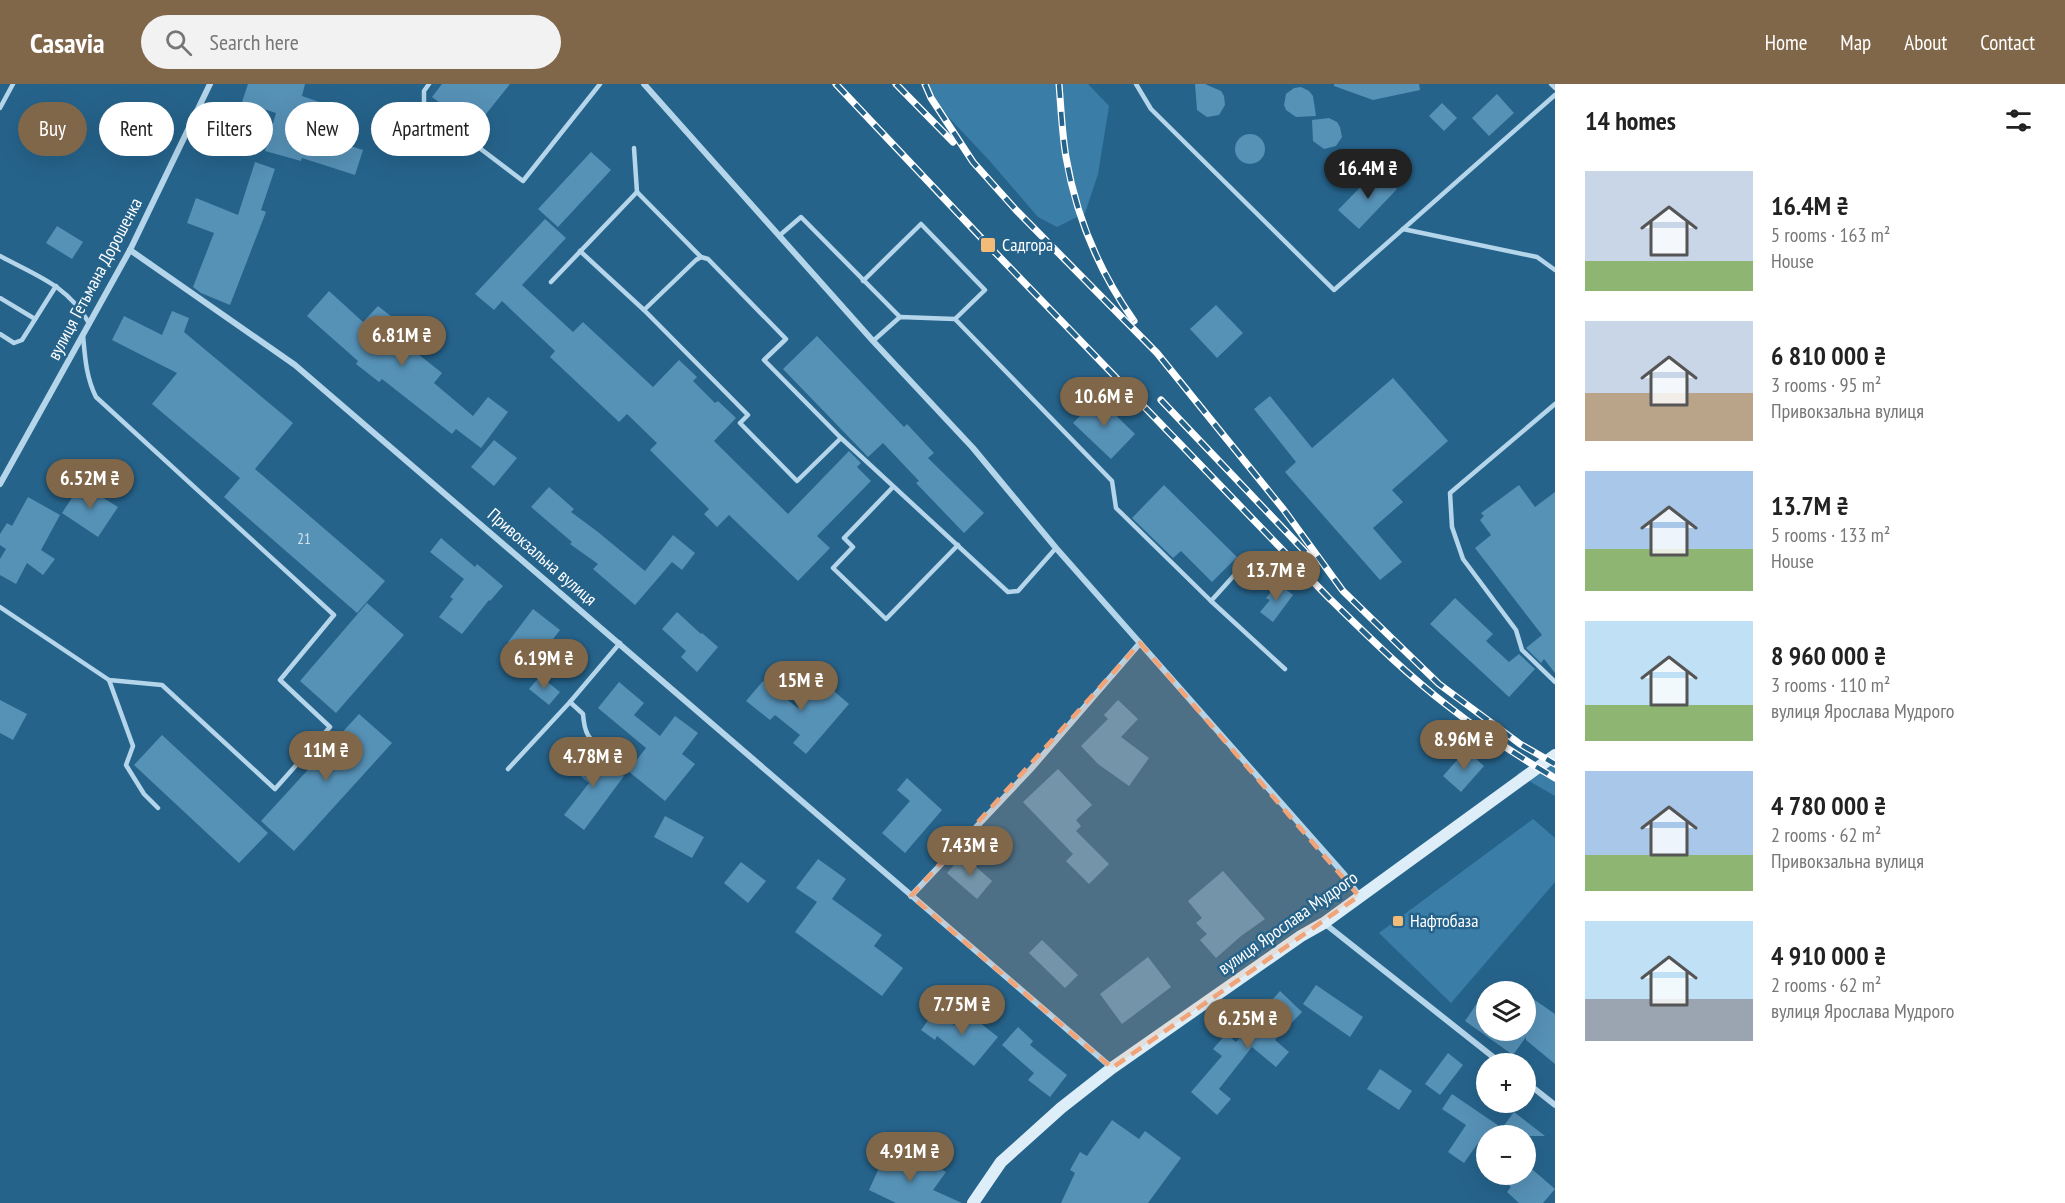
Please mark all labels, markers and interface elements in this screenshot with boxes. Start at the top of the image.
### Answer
search box [141,15,561,69]
text: Casavia [30,24,105,61]
icon: search [162,26,195,59]
text: Search here [210,28,299,56]
text: Home [1765,29,1807,56]
text: Map [1840,29,1871,56]
text: About [1904,29,1947,56]
text: Contact [1980,29,2035,56]
chip: Buy [18,102,87,156]
chip: Rent [99,102,174,156]
chip: Filters [186,102,273,156]
chip: New [285,102,359,156]
chip: Apartment [371,102,490,156]
text: 14 homes [1585,104,1676,137]
icon: filters [2002,104,2035,137]
pin: 16.4M ₴ [1313,149,1423,200]
text: 16.4M ₴ [1338,155,1398,181]
text: 16.4M ₴ [1771,189,1849,222]
street label: вулиця Гетьмана Дорошенка [42,194,147,364]
icon: home [1633,195,1705,267]
text: 5 rooms · 163 m² [1771,222,1890,248]
place label: Садгора [1002,233,1053,256]
marker: Садгора [979,236,997,254]
text: House [1771,248,1814,274]
pin: 6.81M ₴ [347,316,457,367]
text: 6.81M ₴ [372,322,432,348]
text: 6 810 000 ₴ [1771,339,1886,372]
icon: home [1633,345,1705,417]
text: 3 rooms · 95 m² [1771,372,1881,398]
pin: 10.6M ₴ [1049,377,1159,428]
text: 10.6M ₴ [1074,383,1134,409]
text: Привокзальна вулиця [1771,398,1924,424]
pin: 6.52M ₴ [35,459,145,510]
text: 6.52M ₴ [60,465,120,491]
text: 13.7M ₴ [1771,489,1849,522]
icon: home [1633,495,1705,567]
street label: Привокзальна вулиця [483,503,602,610]
text: 5 rooms · 133 m² [1771,522,1890,548]
house number: 21 [297,529,311,548]
text: House [1771,548,1814,574]
pin: 13.7M ₴ [1221,551,1331,602]
text: 13.7M ₴ [1246,557,1306,583]
pin: 6.19M ₴ [489,639,599,690]
text: 8 960 000 ₴ [1771,639,1886,672]
text: 6.19M ₴ [514,645,574,671]
icon: home [1633,645,1705,717]
pin: 15M ₴ [759,661,843,712]
text: 15M ₴ [778,667,824,693]
text: 3 rooms · 110 m² [1771,672,1890,698]
text: вулиця Ярослава Мудрого [1771,698,1955,724]
pin: 8.96M ₴ [1409,720,1519,771]
text: 8.96M ₴ [1434,726,1494,752]
pin: 11M ₴ [284,731,368,782]
text: 11M ₴ [303,737,349,763]
pin: 4.78M ₴ [538,737,648,788]
text: 4.78M ₴ [563,743,623,769]
text: 4 780 000 ₴ [1771,789,1886,822]
icon: home [1633,795,1705,867]
text: 2 rooms · 62 m² [1771,822,1881,848]
pin: 7.43M ₴ [915,826,1025,877]
text: 7.43M ₴ [941,832,999,858]
text: Привокзальна вулиця [1771,848,1924,874]
street label: вулиця Ярослава Мудрого [1213,866,1362,979]
place label: Нафтобаза [1410,909,1478,932]
marker: Нафтобаза [1391,914,1405,928]
text: 4 910 000 ₴ [1771,939,1886,972]
icon: home [1633,945,1705,1017]
text: 2 rooms · 62 m² [1771,972,1881,998]
map controls [1476,981,1536,1185]
button: layers [1476,981,1536,1041]
pin: 7.75M ₴ [907,985,1017,1036]
text: 7.75M ₴ [933,991,991,1017]
text: вулиця Ярослава Мудрого [1771,998,1955,1024]
pin: 6.25M ₴ [1193,999,1303,1050]
text: 6.25M ₴ [1218,1005,1278,1031]
button: + [1476,1053,1536,1113]
button: − [1476,1125,1536,1185]
pin: 4.91M ₴ [855,1132,965,1183]
text: 4.91M ₴ [880,1138,940,1164]

